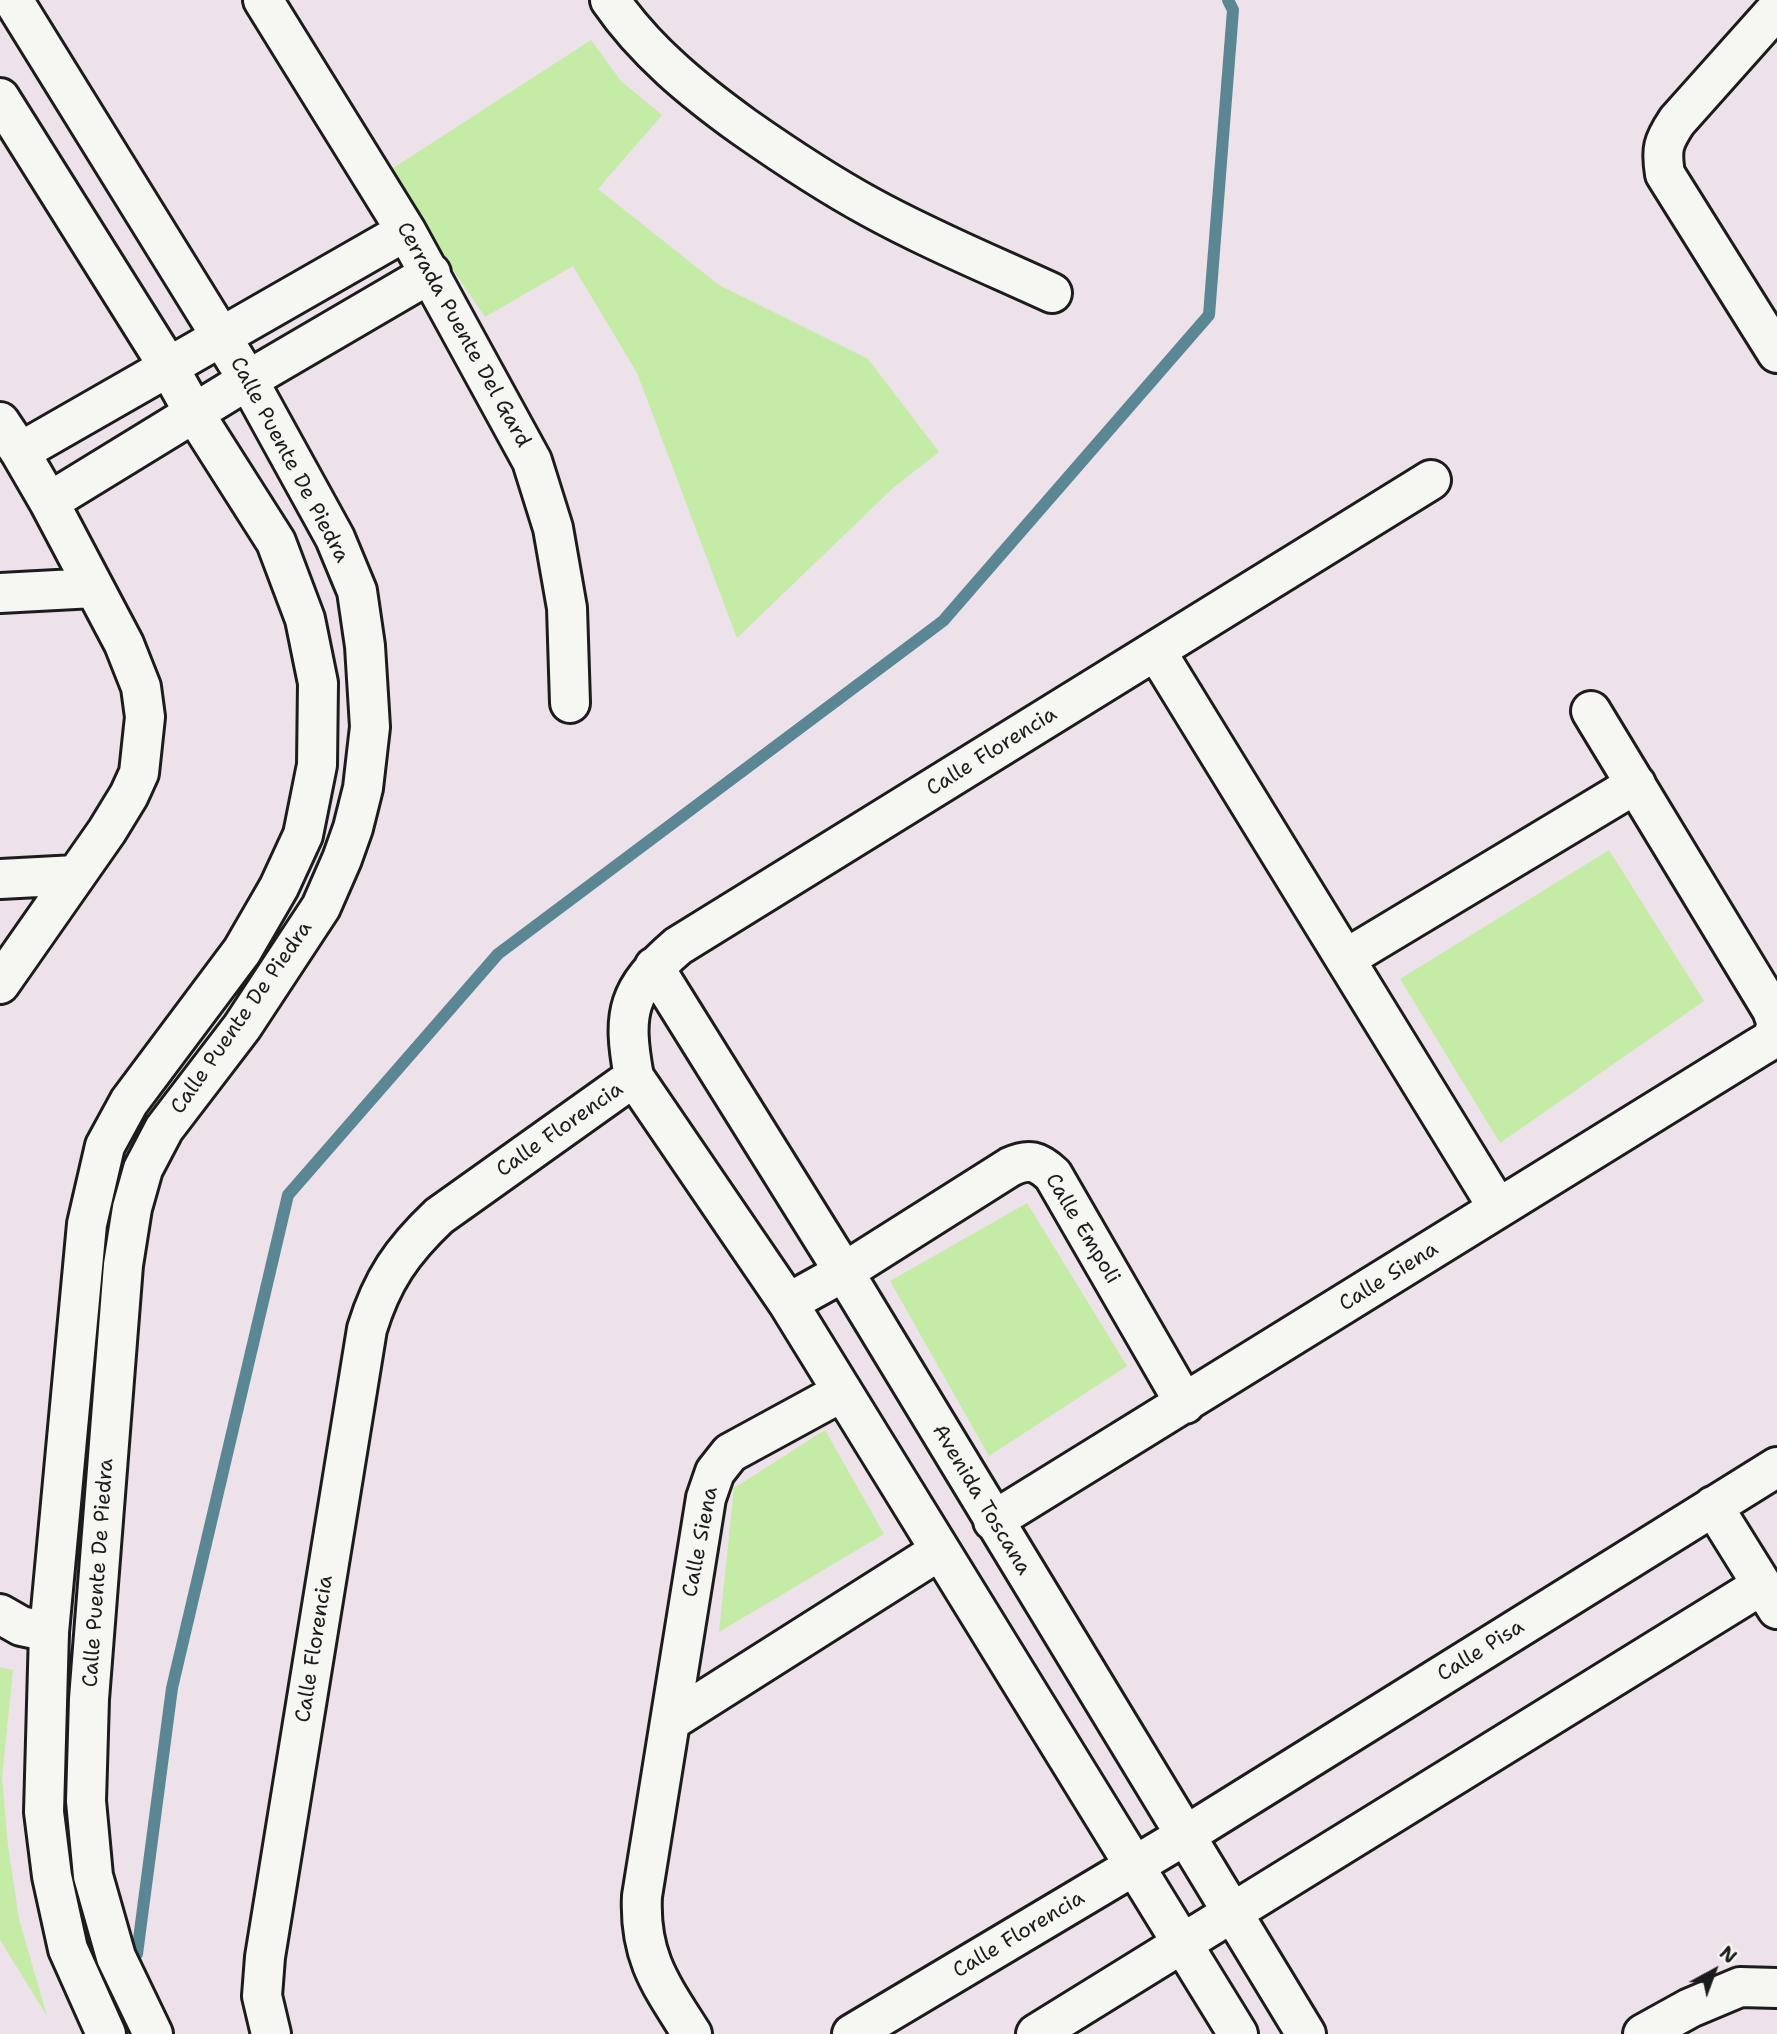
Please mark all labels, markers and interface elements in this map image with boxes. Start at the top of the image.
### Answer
street label: Cerrada Puente Del Gard [390,218,536,452]
street label: Calle Puente De Piedra [224,353,354,567]
street label: Calle Florencia [922,702,1062,802]
street label: Calle Puente De Piedra [166,917,318,1119]
street label: Calle Florencia [492,1077,628,1183]
street label: Calle Empoli [1039,1169,1125,1289]
street label: Calle Siena [1335,1237,1443,1317]
street label: Avenida Toscana [926,1420,1036,1580]
street label: Calle Puente De Piedra [78,1458,120,1688]
street label: Calle Siena [678,1485,724,1599]
street label: Calle Florencia [291,1574,339,1724]
street label: Calle Pisa [1433,1614,1529,1688]
street label: Calle Florencia [949,1886,1089,1984]
north arrow [1679,1936,1749,2006]
text: N [1714,1940,1742,1969]

